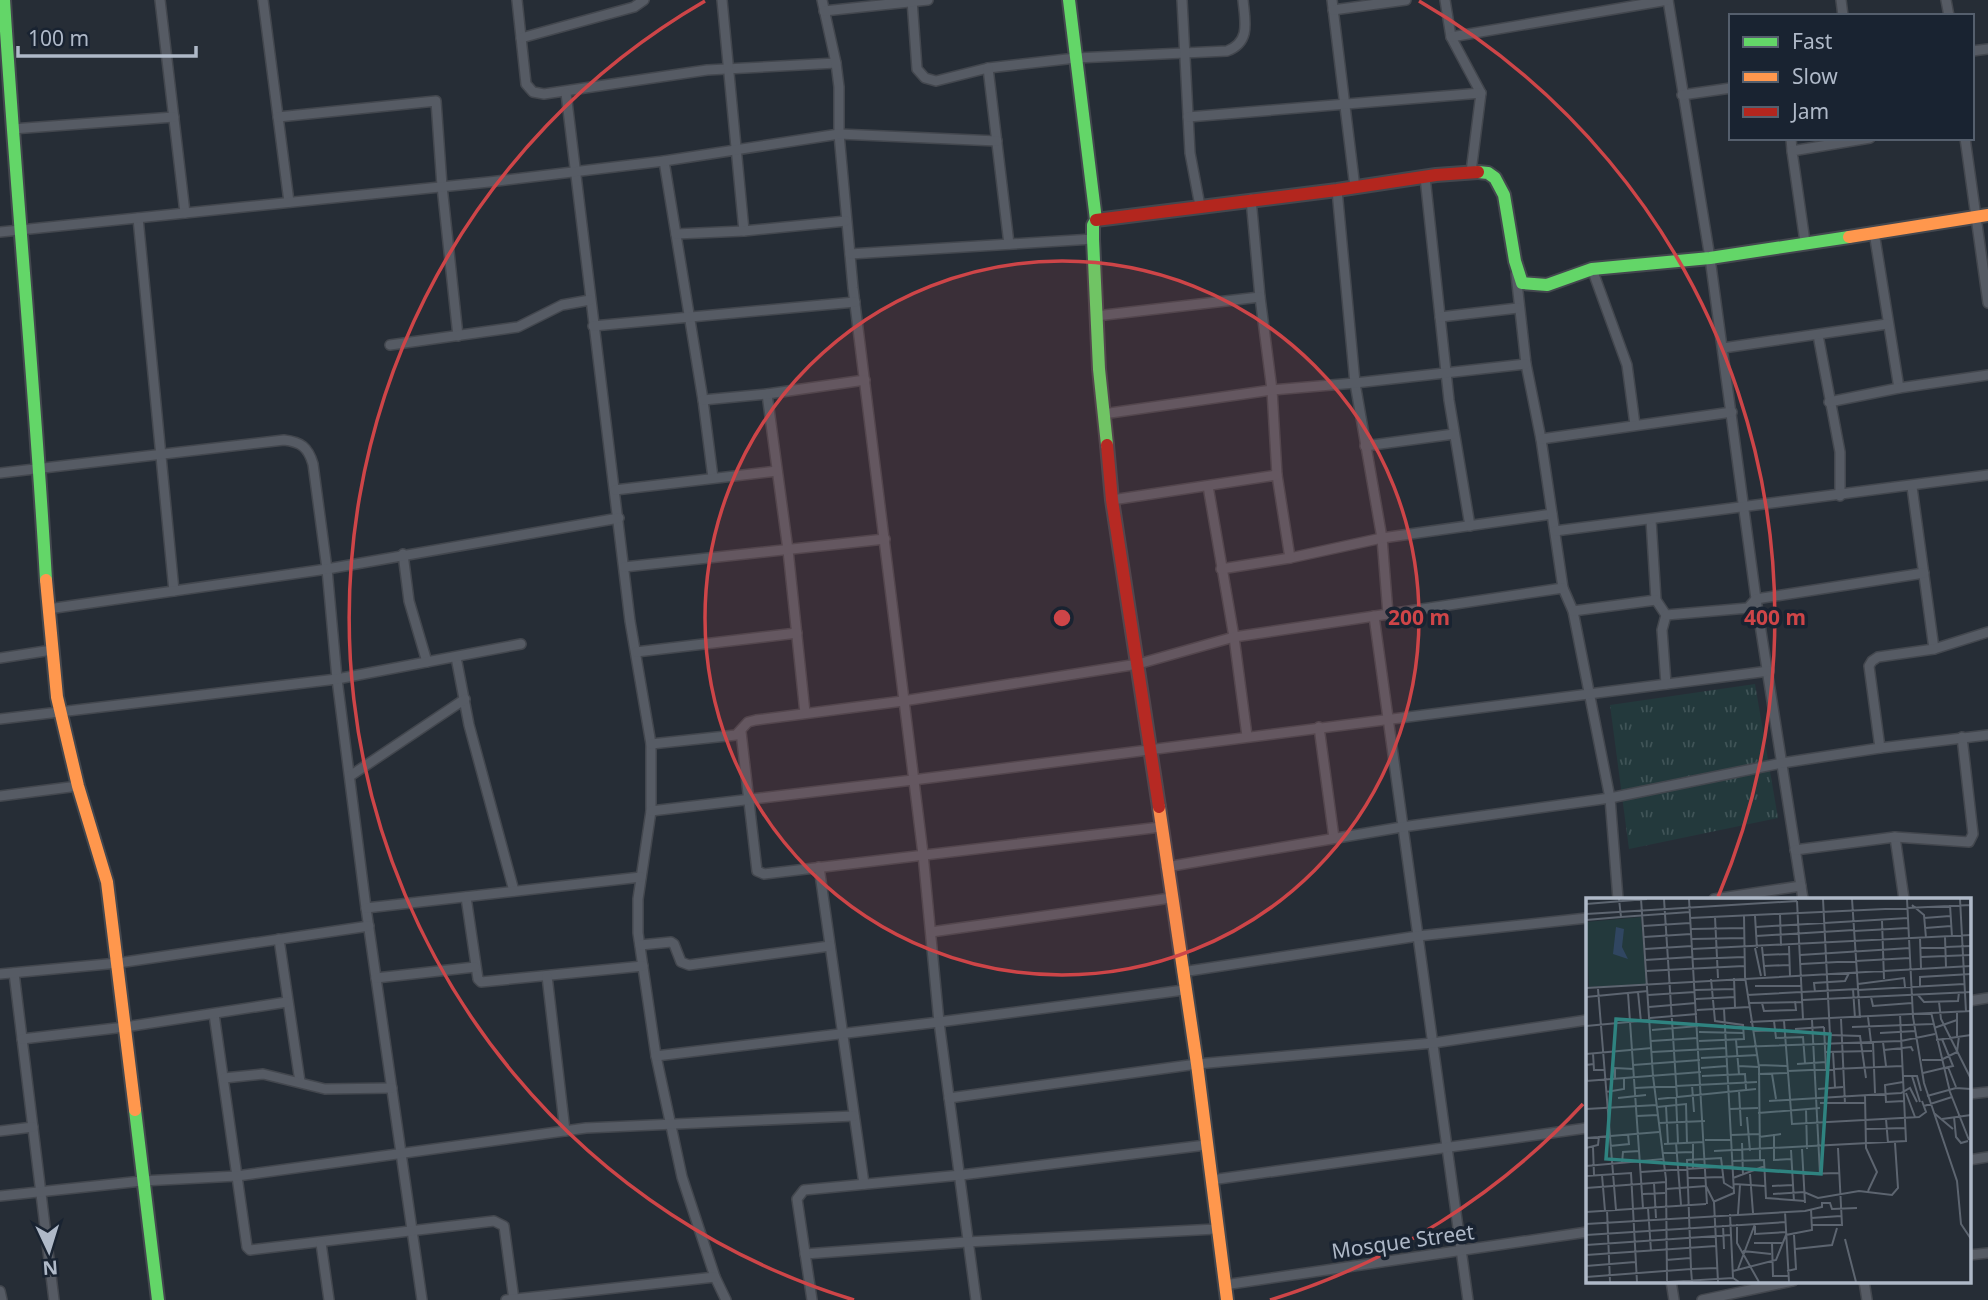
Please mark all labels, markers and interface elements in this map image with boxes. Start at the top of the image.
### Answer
scale bar [18,14,196,58]
legend [1729,14,1974,140]
text: 100 m [28,24,89,52]
text: Fast [1792,27,1833,55]
text: Slow [1792,62,1838,90]
text: Jam [1790,97,1829,125]
text: 200 m [1388,603,1450,631]
text: 400 m [1744,603,1806,631]
centre of rings [1050,606,1074,630]
inset map [1586,898,1970,1282]
north arrow [14,1216,84,1286]
street label: Mosque Street [1330,1217,1476,1265]
text: N [42,1254,59,1281]

